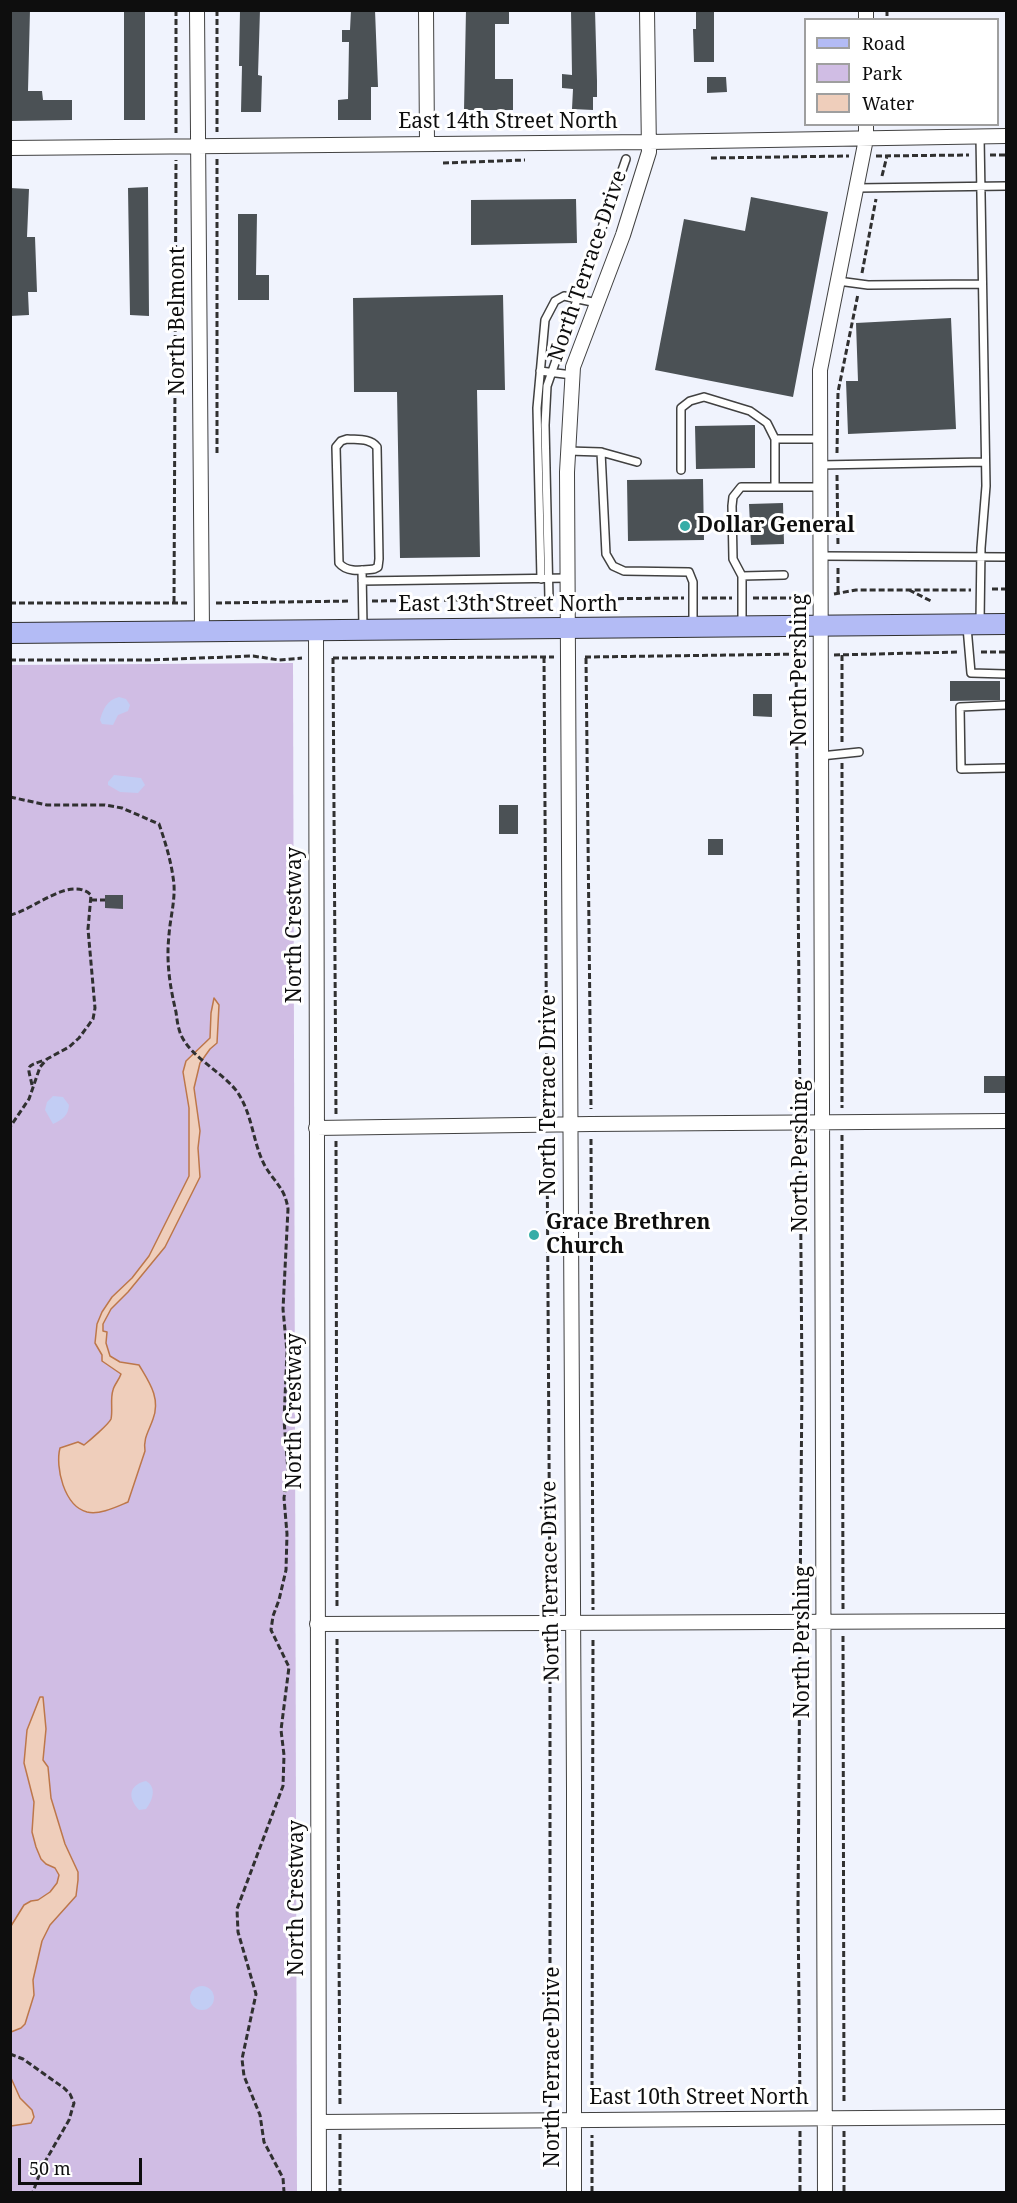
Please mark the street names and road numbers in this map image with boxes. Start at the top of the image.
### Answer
street label: East 14th Street North [398,109,618,135]
street label: North Terrace Drive [543,167,633,365]
street label: North Belmont [165,247,191,395]
street label: East 13th Street North [398,592,618,618]
street label: North Pershing [787,594,813,746]
street label: North Crestway [282,847,308,1003]
street label: North Terrace Drive [536,995,562,1195]
street label: North Pershing [788,1080,814,1232]
street label: North Crestway [282,1333,308,1489]
street label: North Terrace Drive [537,1480,565,1682]
street label: North Pershing [790,1566,816,1718]
street label: North Crestway [284,1820,310,1976]
street label: North Terrace Drive [540,1967,566,2167]
street label: East 10th Street North [589,2085,809,2111]

